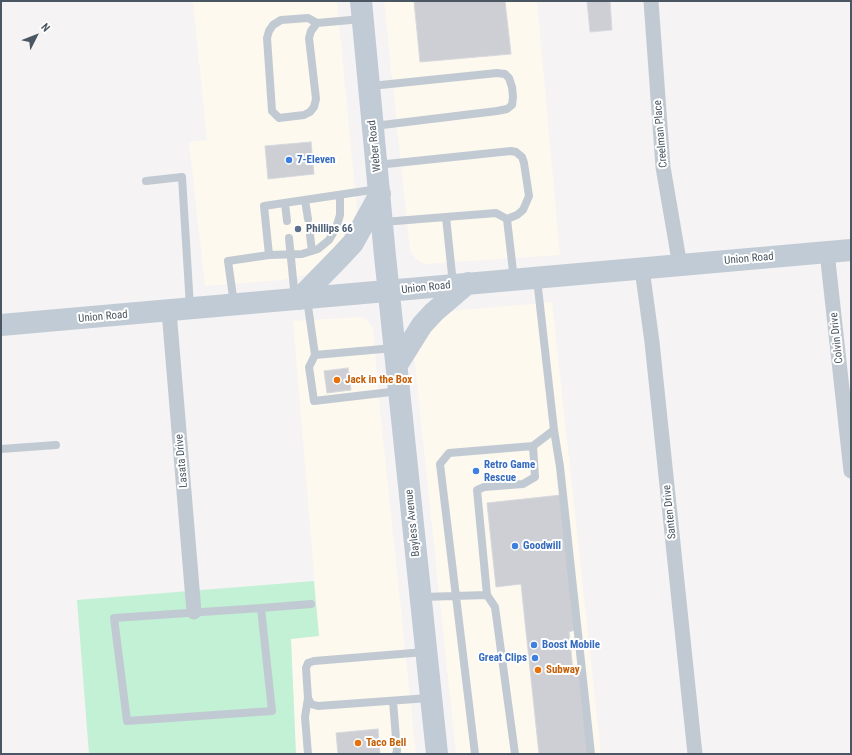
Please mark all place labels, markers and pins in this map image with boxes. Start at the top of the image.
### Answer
place label: 7-Eleven [297,153,335,167]
marker: 7-Eleven [284,155,294,165]
place label: Phillips 66 [306,222,353,236]
marker: Phillips 66 [293,224,303,234]
place label: Jack in the Box [345,373,412,387]
marker: Jack in the Box [332,375,342,385]
place label: Retro Game Rescue [484,458,535,484]
marker: Retro Game Rescue [471,466,481,476]
place label: Goodwill [523,539,561,553]
marker: Goodwill [510,541,520,551]
place label: Boost Mobile [542,638,600,652]
marker: Boost Mobile [529,640,539,650]
place label: Great Clips [478,651,527,665]
marker: Great Clips [530,653,540,663]
place label: Subway [546,663,580,677]
marker: Subway [533,665,543,675]
place label: Taco Bell [366,736,406,750]
marker: Taco Bell [353,738,363,748]

